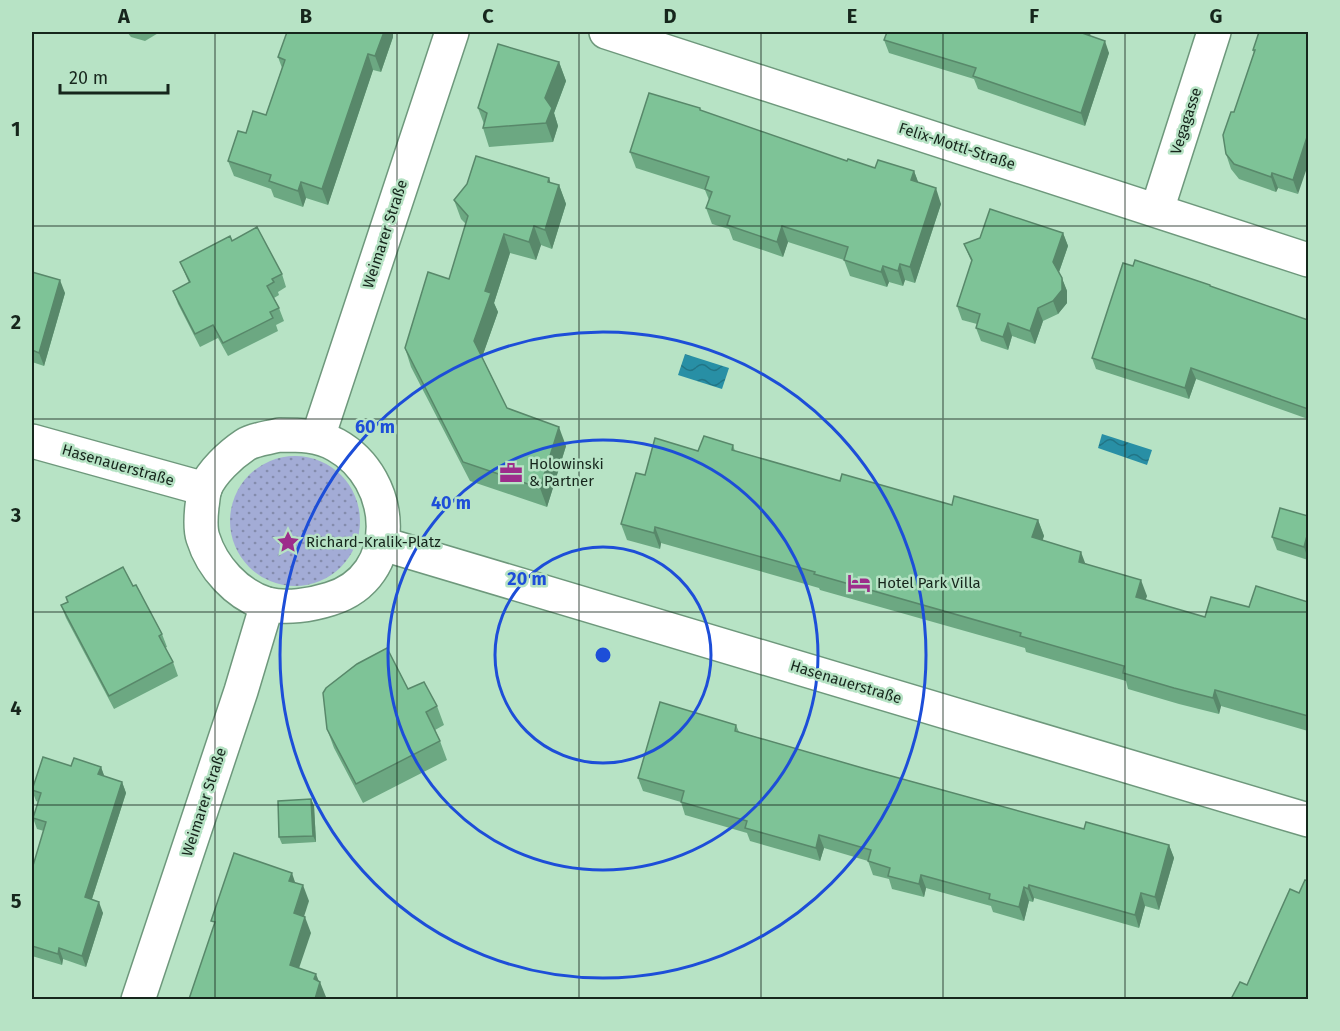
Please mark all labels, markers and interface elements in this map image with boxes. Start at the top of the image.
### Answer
text: A [117,4,131,28]
text: B [300,4,312,28]
text: C [482,4,494,28]
text: D [663,4,677,28]
text: E [847,4,857,28]
text: F [1029,4,1039,28]
text: G [1210,4,1222,28]
scale bar [60,57,168,95]
text: 20 m [69,67,108,89]
street label: Vegagasse [1167,85,1205,157]
text: 1 [11,117,21,141]
street label: Felix-Mottl-Straße [897,119,1017,173]
street label: Weimarer Straße [359,177,411,291]
text: 2 [11,310,21,334]
text: 60 m [355,416,395,438]
street label: Hasenauerstraße [60,440,176,490]
place label: Holowinski & Partner [529,455,604,490]
office icon: Holowinski & Partner [498,460,524,486]
text: 40 m [431,492,471,514]
text: 3 [10,503,21,527]
place icon: Richard-Kralik-Platz [275,529,301,555]
place label: Richard-Kralik-Platz [306,533,441,551]
text: 20 m [507,568,547,590]
hotel icon: Hotel Park Villa [846,570,872,596]
place label: Hotel Park Villa [877,574,981,592]
centre of rings [593,645,613,665]
street label: Hasenauerstraße [788,656,904,708]
text: 4 [10,696,22,720]
street label: Weimarer Straße [178,745,230,859]
text: 5 [11,889,22,913]

